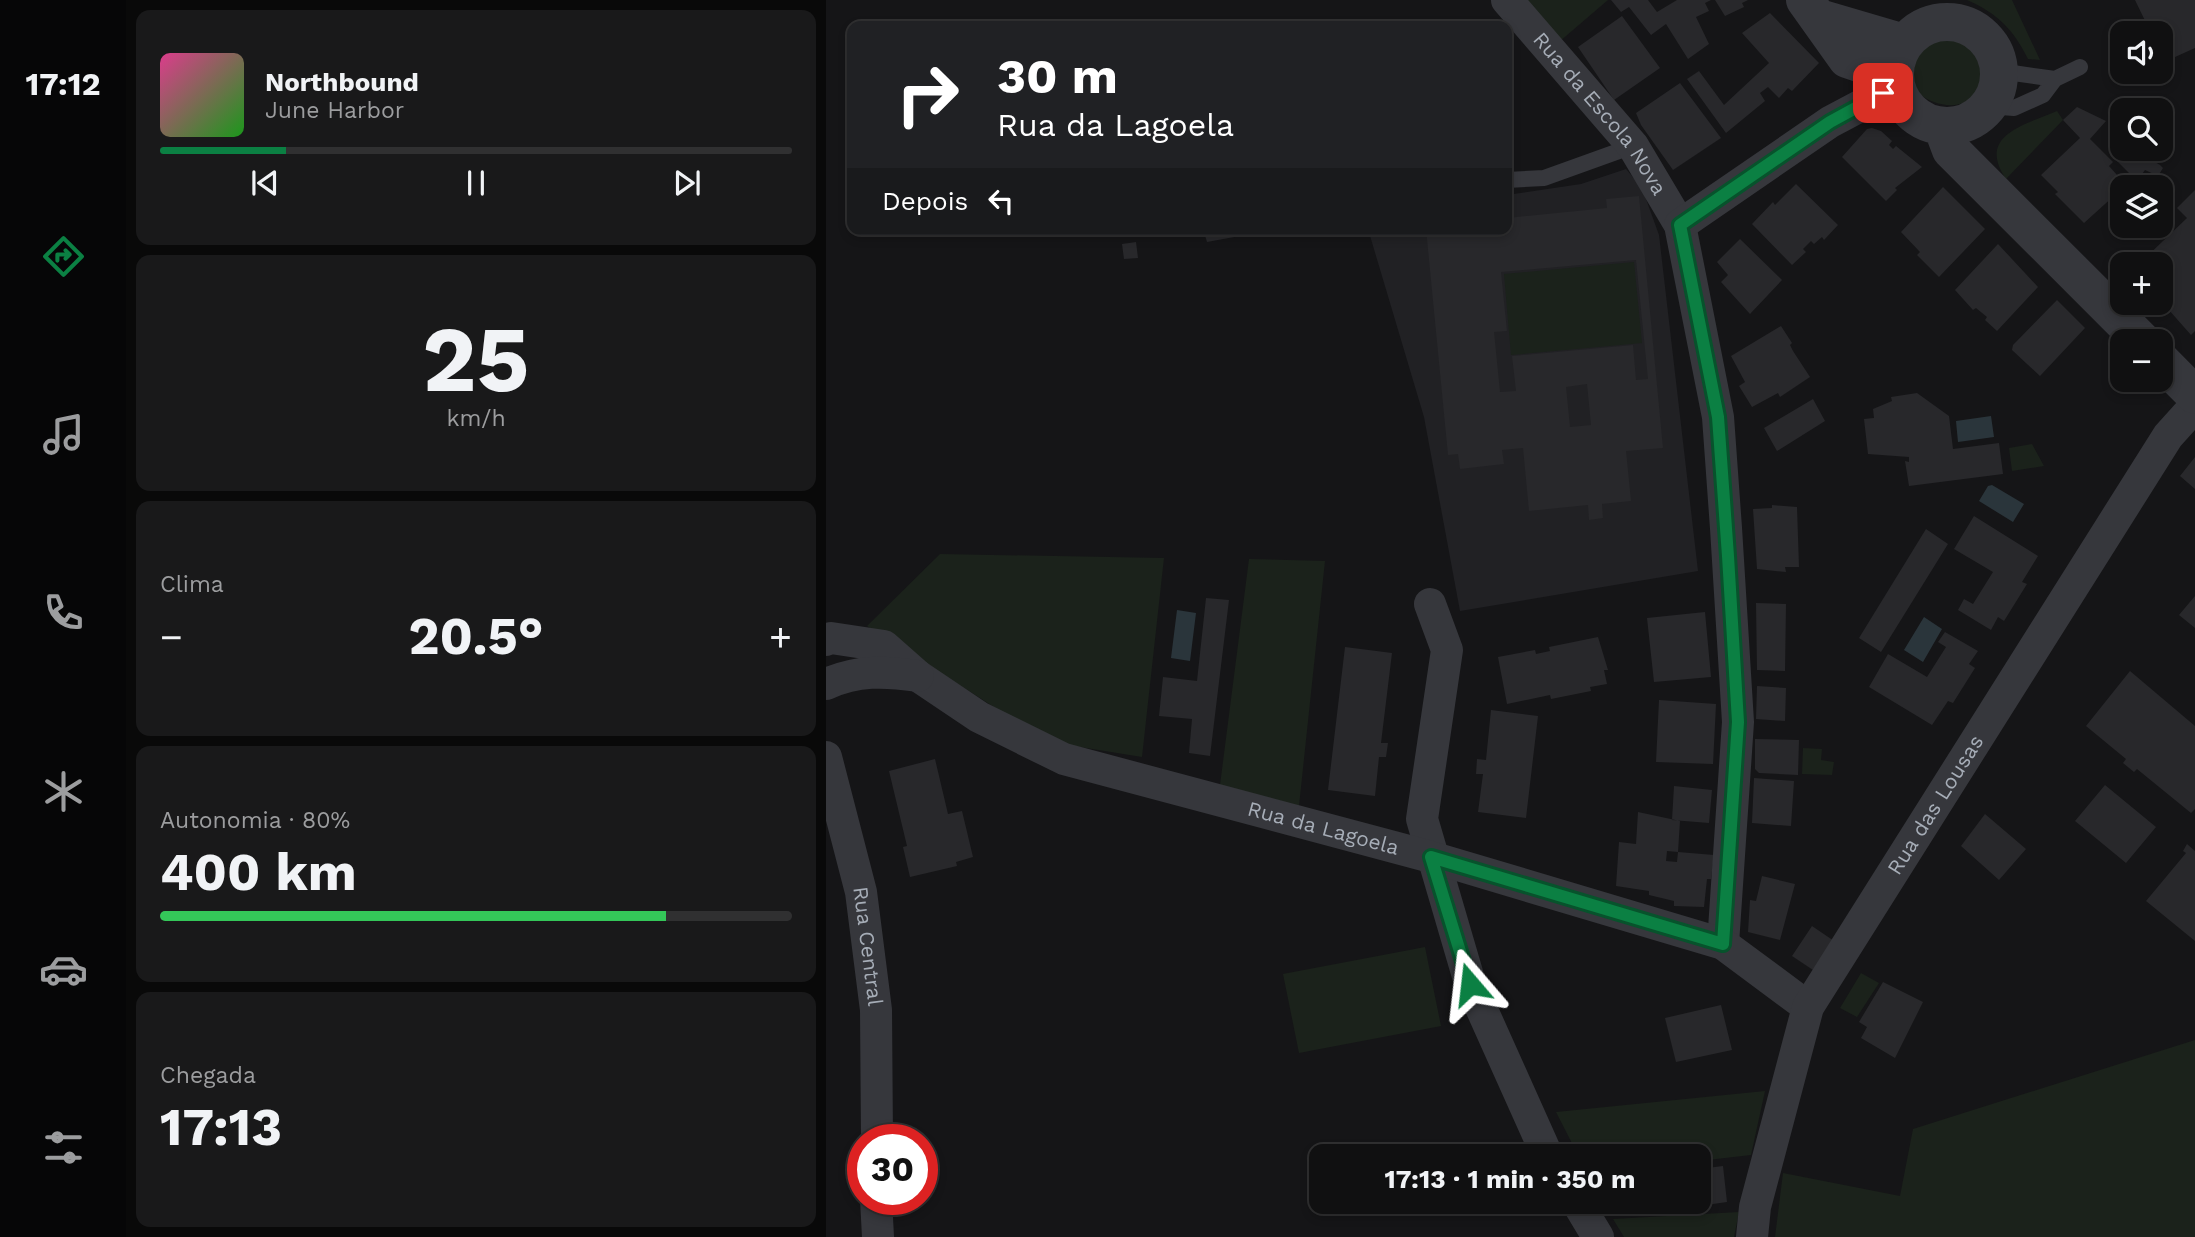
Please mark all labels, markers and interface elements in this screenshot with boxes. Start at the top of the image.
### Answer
map controls [2110,21,2173,392]
button: sound [2110,21,2173,84]
street label: Rua da Escola Nova [1528,27,1672,199]
text: 30 m [997,47,1118,105]
icon: right [882,49,973,140]
pin [1853,63,1913,123]
text: 17:12 [25,65,101,103]
text: Northbound [265,67,419,97]
icon: arrive [1864,74,1902,112]
text: June Harbor [265,97,404,124]
button: search [2110,98,2173,161]
text: Rua da Lagoela [997,106,1234,144]
icon: previous [246,164,284,202]
icon: pause [457,164,495,202]
icon: next [668,164,706,202]
button: layers [2110,175,2173,238]
icon: left [982,182,1020,220]
text: Depois [882,186,968,216]
icon: directions [39,232,88,281]
button: + [2110,252,2173,315]
text: 25 [422,306,530,413]
button: − [2110,329,2173,392]
text: km/h [446,405,506,432]
icon: music [39,410,88,459]
text: Clima [160,571,224,598]
icon: phone [39,588,88,637]
text: 20.5° [408,606,544,667]
text: − [160,615,183,659]
text: + [769,615,792,659]
street label: Rua das Lousas [1882,730,1988,879]
icon: climate [39,767,88,816]
street label: Rua da Lagoela [1245,796,1402,860]
text: Autonomia · 80% [160,807,350,834]
text: 400 km [160,842,357,903]
street label: Rua Central [848,885,888,1008]
icon: car [39,945,88,994]
position arrow [1433,947,1507,1021]
text: Chegada [160,1062,256,1089]
text: 17:13 [160,1097,282,1158]
icon: filters [39,1123,88,1172]
speed limit sign: 30 [847,1124,938,1215]
text: 17:13 · 1 min · 350 m [1385,1164,1635,1194]

